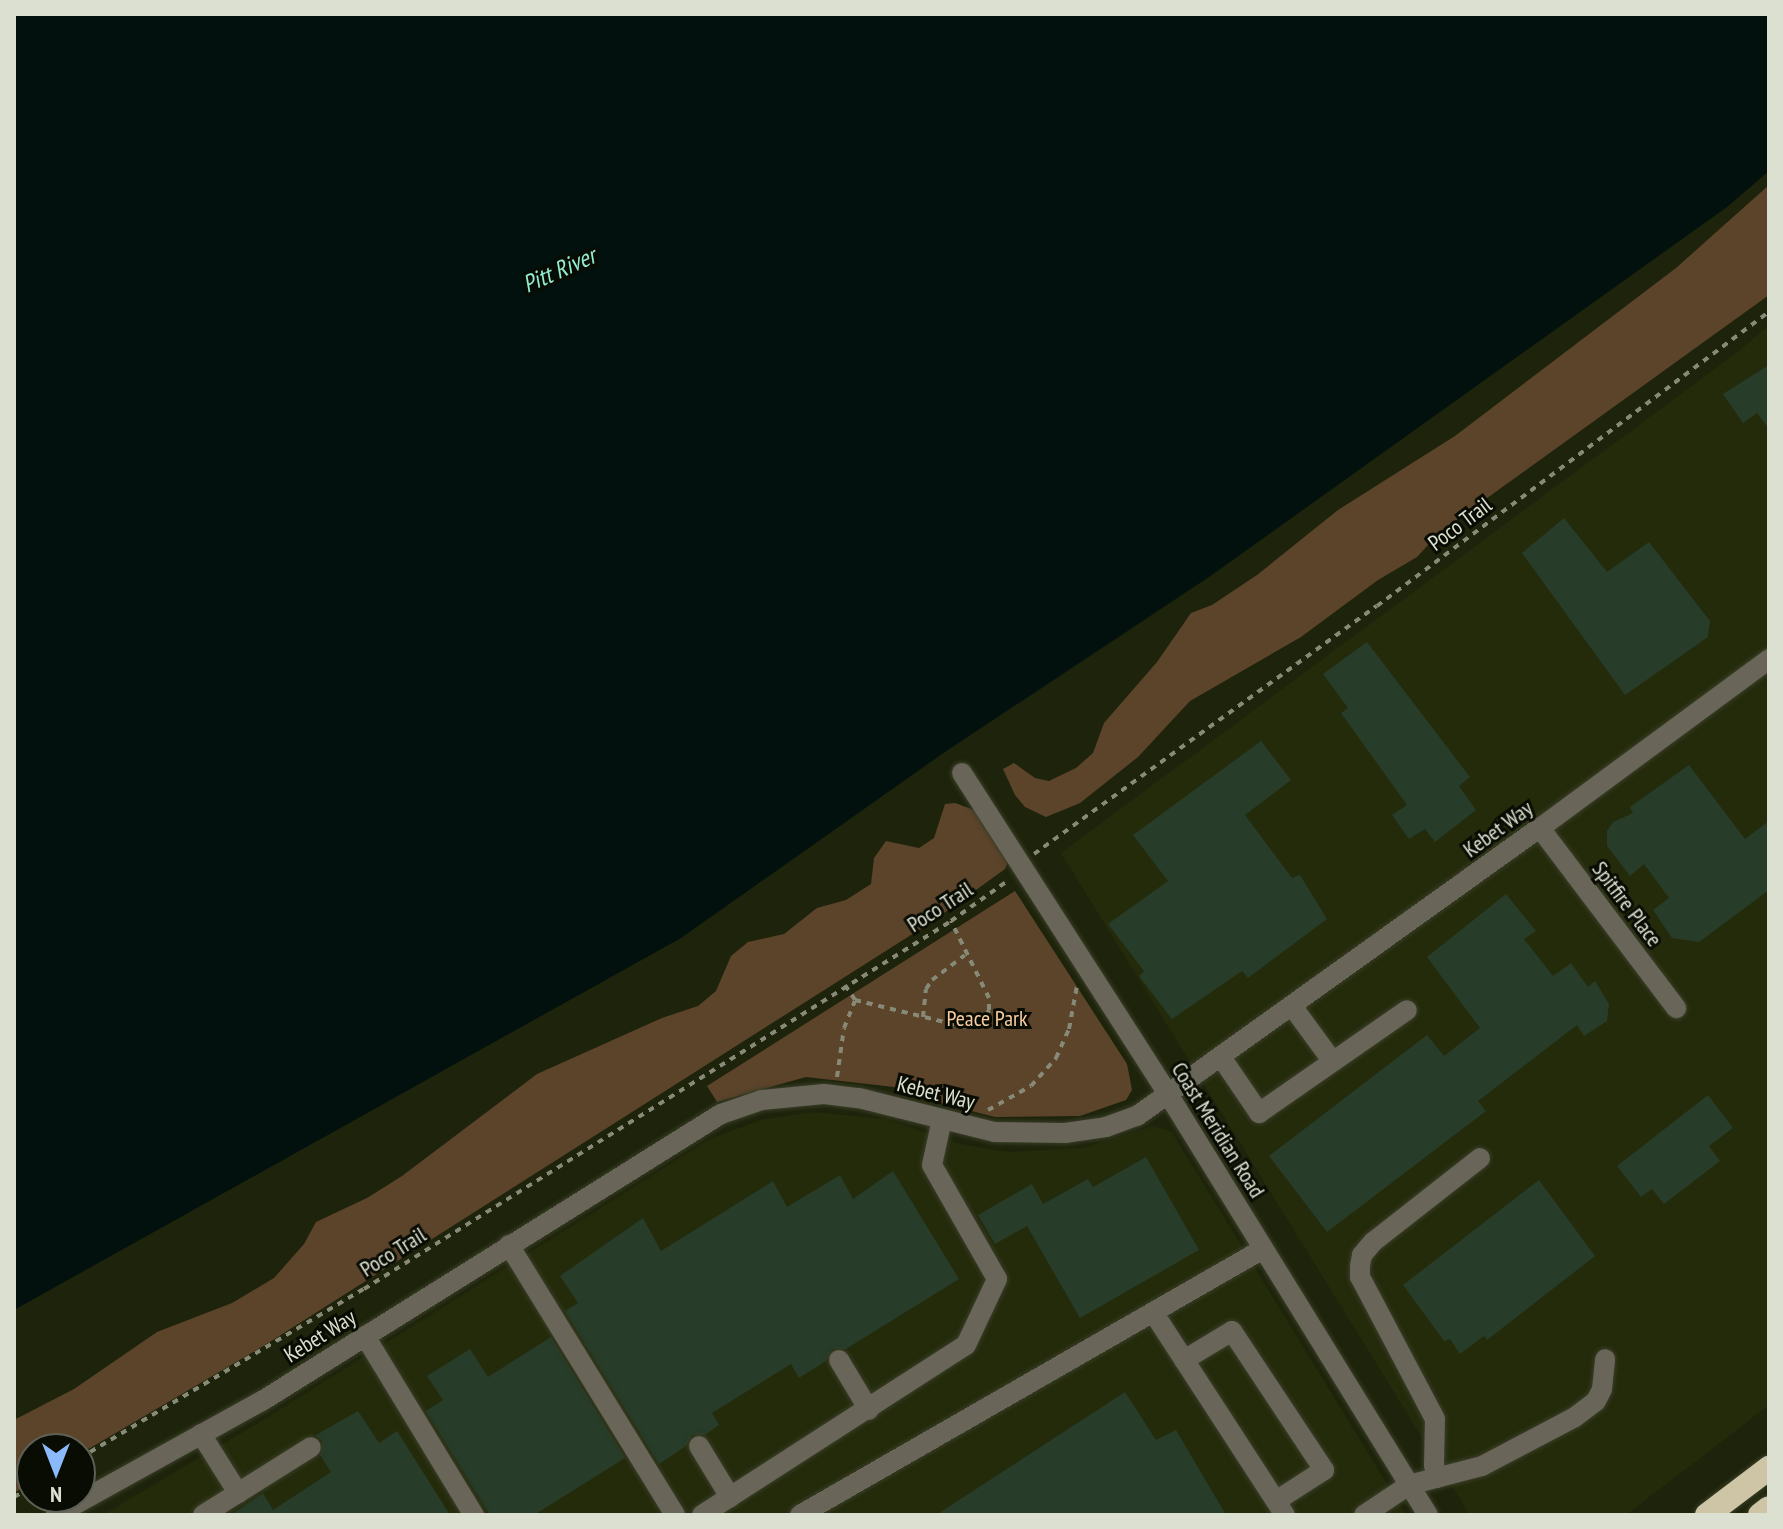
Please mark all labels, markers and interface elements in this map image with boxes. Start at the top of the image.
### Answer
water label: Pitt River [518,241,600,299]
street label: Poco Trail [1423,491,1497,557]
street label: Kebet Way [1458,795,1538,863]
street label: Spitfire Place [1586,856,1668,952]
street label: Poco Trail [902,876,978,938]
park label: Peace Park [946,1006,1028,1032]
street label: Coast Meridian Road [1166,1057,1270,1203]
street label: Kebet Way [894,1071,978,1115]
street label: Poco Trail [355,1221,431,1283]
street label: Kebet Way [279,1304,361,1368]
north arrow [16,1433,96,1513]
text: N [50,1481,62,1509]

